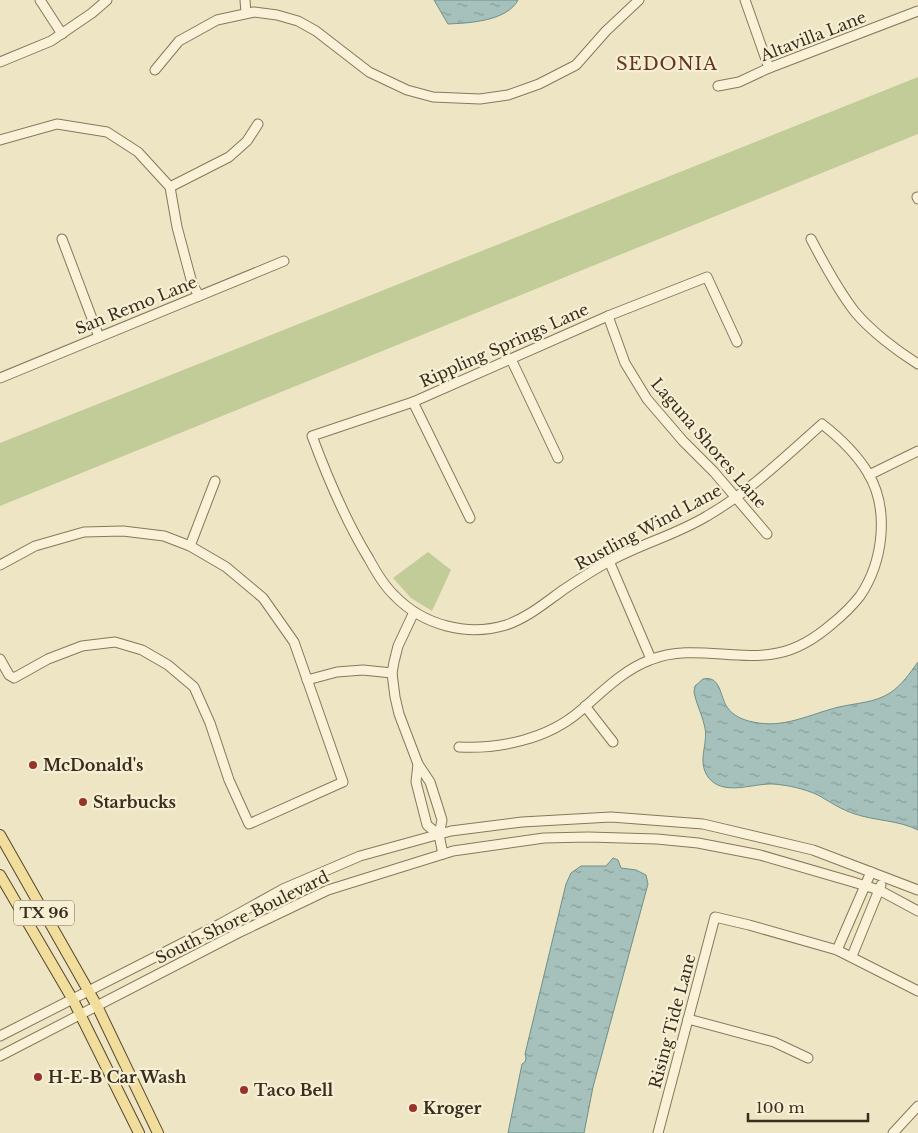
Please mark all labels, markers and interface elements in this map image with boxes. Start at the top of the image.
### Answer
street label: Altavilla Lane [756,7,869,66]
district label: SEDONIA [616,53,718,75]
street label: San Remo Lane [72,271,200,339]
street label: Rippling Springs Lane [416,299,592,391]
street label: Laguna Shores Lane [647,374,771,512]
street label: Rustling Wind Lane [571,480,725,574]
place label: McDonald's [43,755,144,775]
marker: McDonald's [27,759,39,771]
place label: Starbucks [93,792,176,812]
marker: Starbucks [77,796,89,808]
street label: South Shore Boulevard [152,866,332,968]
road number: TX 96 [14,900,74,926]
street label: Rising Tide Lane [644,952,700,1090]
place label: H-E-B Car Wash [48,1067,187,1087]
marker: H-E-B Car Wash [32,1071,44,1083]
place label: Taco Bell [254,1080,334,1100]
marker: Taco Bell [238,1084,250,1096]
scale bar [748,1090,868,1122]
place label: Kroger [423,1098,482,1118]
text: 100 m [756,1098,805,1117]
marker: Kroger [407,1102,419,1114]

